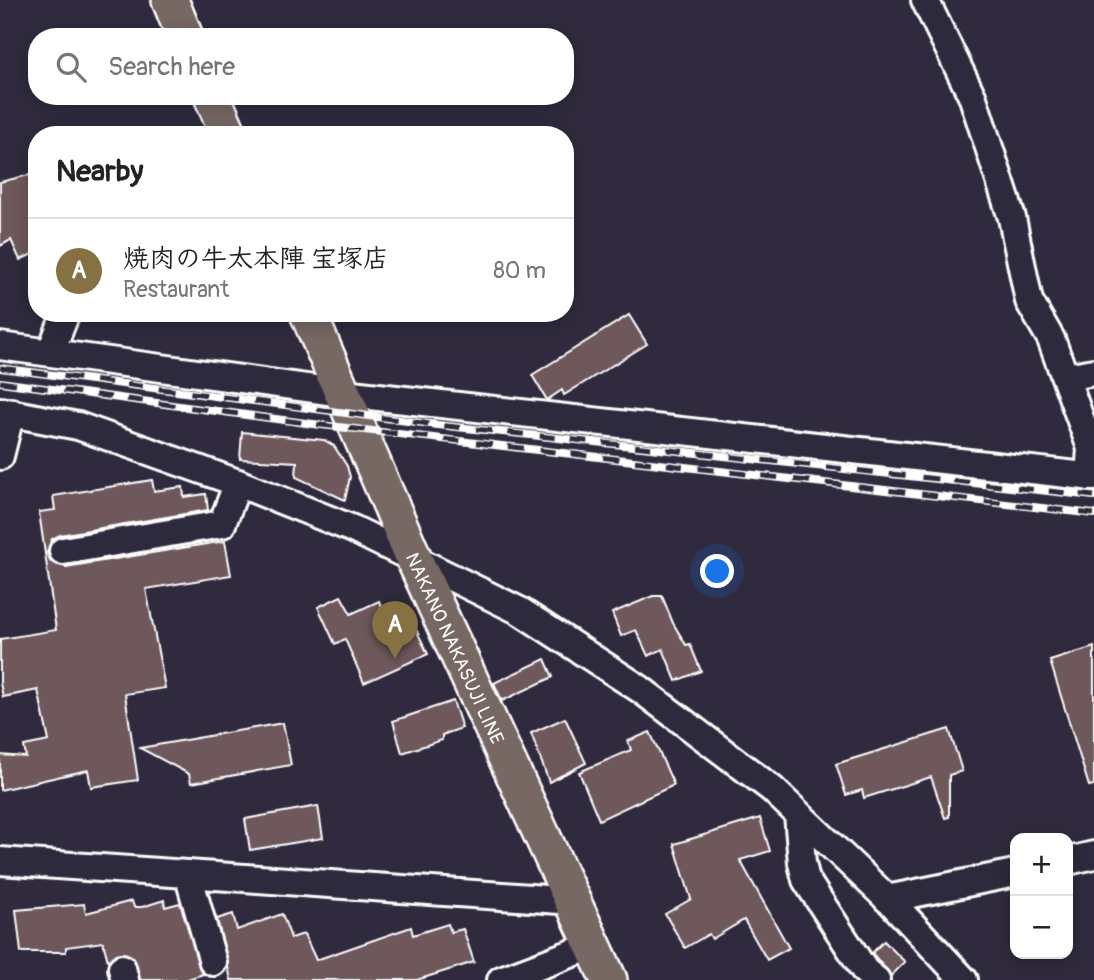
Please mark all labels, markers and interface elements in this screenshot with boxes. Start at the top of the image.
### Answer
search box [28,28,574,105]
icon: search [52,48,90,86]
text: Search here [108,51,235,83]
text: Nearby [56,153,143,190]
text: 焼肉の牛太本陣 宝塚店 [123,243,389,275]
text: A [72,256,86,285]
text: 80 m [493,256,546,285]
text: Restaurant [123,275,229,304]
street label: NAKANO NAKASUJI LINE [400,549,509,748]
your location [700,554,734,588]
pin: A [372,601,418,659]
map controls [1010,833,1073,959]
button: + [1010,833,1073,896]
button: − [1010,896,1073,959]

